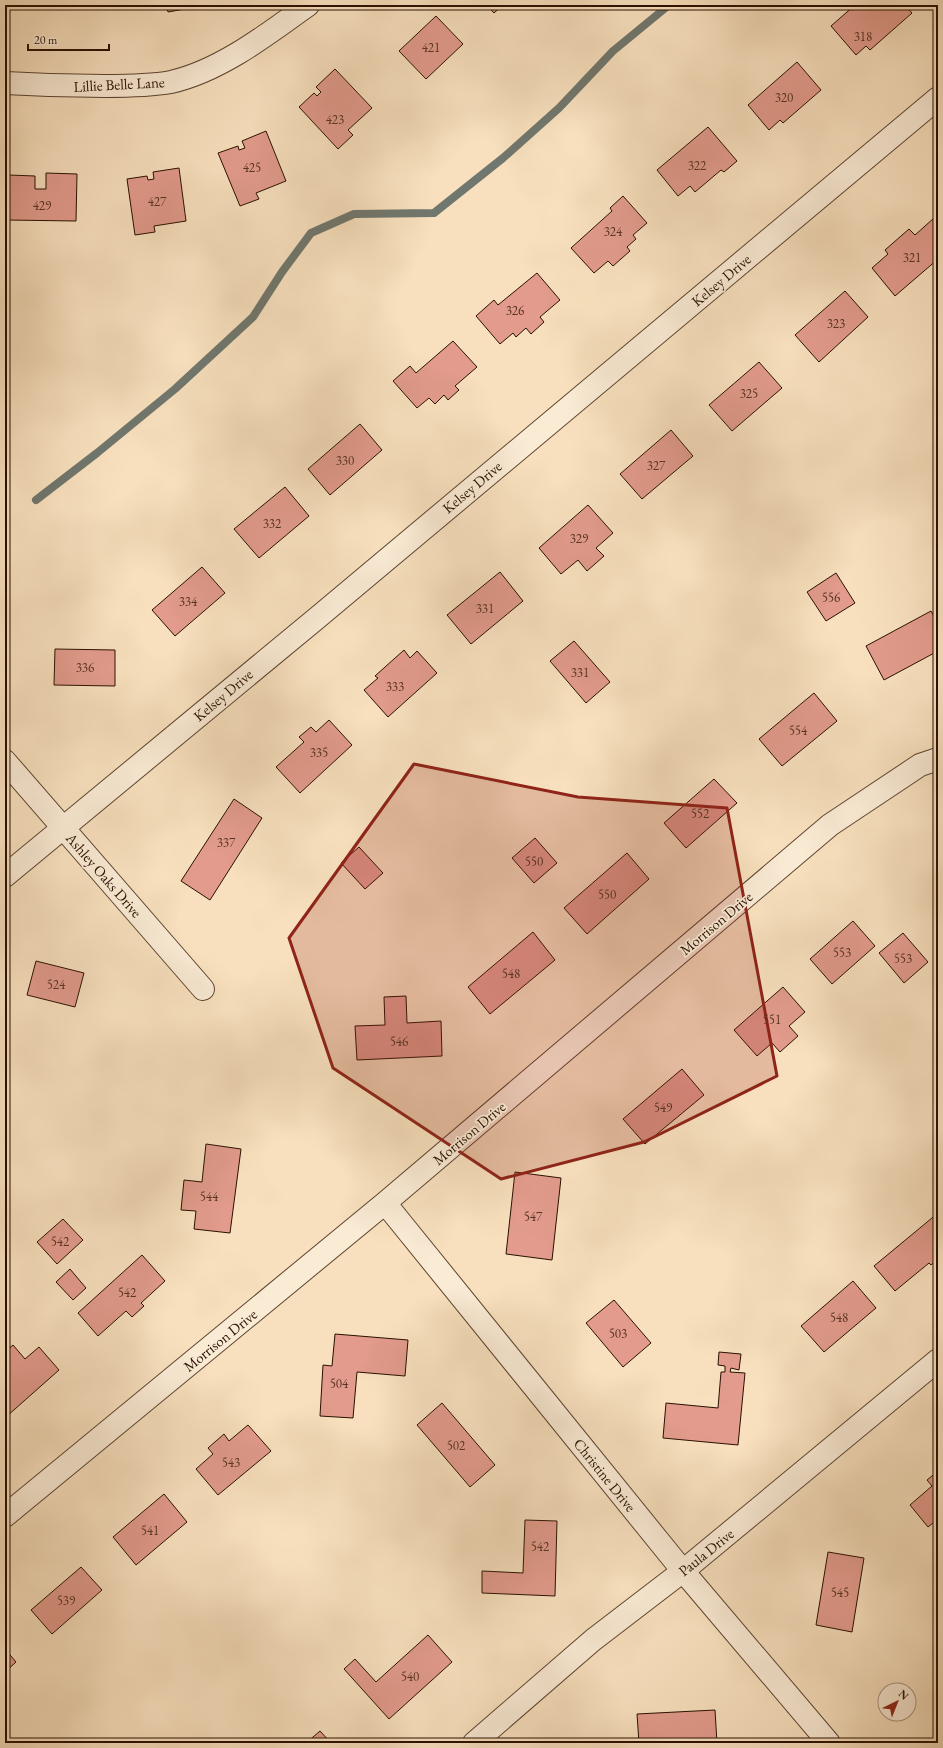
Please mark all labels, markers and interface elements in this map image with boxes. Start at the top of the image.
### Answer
scale bar [28,26,109,52]
house number: 318 [854,28,872,45]
text: 20 m [34,32,58,48]
house number: 421 [422,39,440,56]
street label: Lillie Belle Lane [73,72,165,96]
house number: 320 [775,89,793,106]
house number: 423 [326,111,344,128]
house number: 322 [688,157,707,174]
house number: 425 [243,159,261,176]
house number: 427 [148,193,167,210]
house number: 429 [33,197,52,214]
house number: 324 [604,223,623,240]
street label: Kelsey Drive [687,249,755,310]
house number: 321 [903,249,921,266]
house number: 326 [506,302,524,319]
house number: 323 [827,315,845,332]
house number: 325 [740,385,758,402]
house number: 330 [336,452,354,469]
street label: Kelsey Drive [438,456,506,517]
house number: 327 [647,457,666,474]
house number: 332 [263,515,282,532]
house number: 329 [570,530,589,547]
house number: 556 [822,589,840,606]
house number: 334 [179,593,198,610]
house number: 331 [476,600,494,617]
house number: 336 [76,659,94,676]
street label: Kelsey Drive [189,664,257,725]
house number: 331 [571,664,589,681]
house number: 333 [386,678,404,695]
house number: 554 [789,722,808,739]
house number: 335 [310,744,328,761]
house number: 552 [691,805,710,822]
street label: Ashley Oaks Drive [61,828,146,921]
house number: 337 [217,834,236,851]
house number: 550 [525,853,543,870]
house number: 550 [598,886,616,903]
street label: Morrison Drive [676,887,757,959]
house number: 553 [833,944,851,961]
house number: 553 [894,950,912,967]
house number: 548 [502,965,520,982]
house number: 524 [47,976,66,993]
house number: 551 [763,1011,781,1028]
house number: 546 [390,1033,408,1050]
street label: Morrison Drive [429,1097,510,1169]
house number: 549 [654,1099,673,1116]
house number: 544 [200,1188,219,1205]
house number: 547 [524,1208,543,1225]
house number: 542 [51,1233,70,1250]
house number: 542 [118,1284,137,1301]
street label: Morrison Drive [179,1304,261,1376]
house number: 548 [830,1309,848,1326]
house number: 503 [609,1325,627,1342]
house number: 504 [330,1375,349,1392]
street label: Christine Drive [570,1434,641,1516]
house number: 502 [447,1437,466,1454]
house number: 543 [222,1454,240,1471]
house number: 541 [141,1522,159,1539]
street label: Paula Drive [674,1524,738,1580]
house number: 542 [531,1538,550,1555]
house number: 545 [831,1584,849,1601]
house number: 539 [57,1592,76,1609]
house number: 540 [401,1668,419,1685]
north arrow [877,1682,917,1722]
text: N [896,1687,912,1703]

